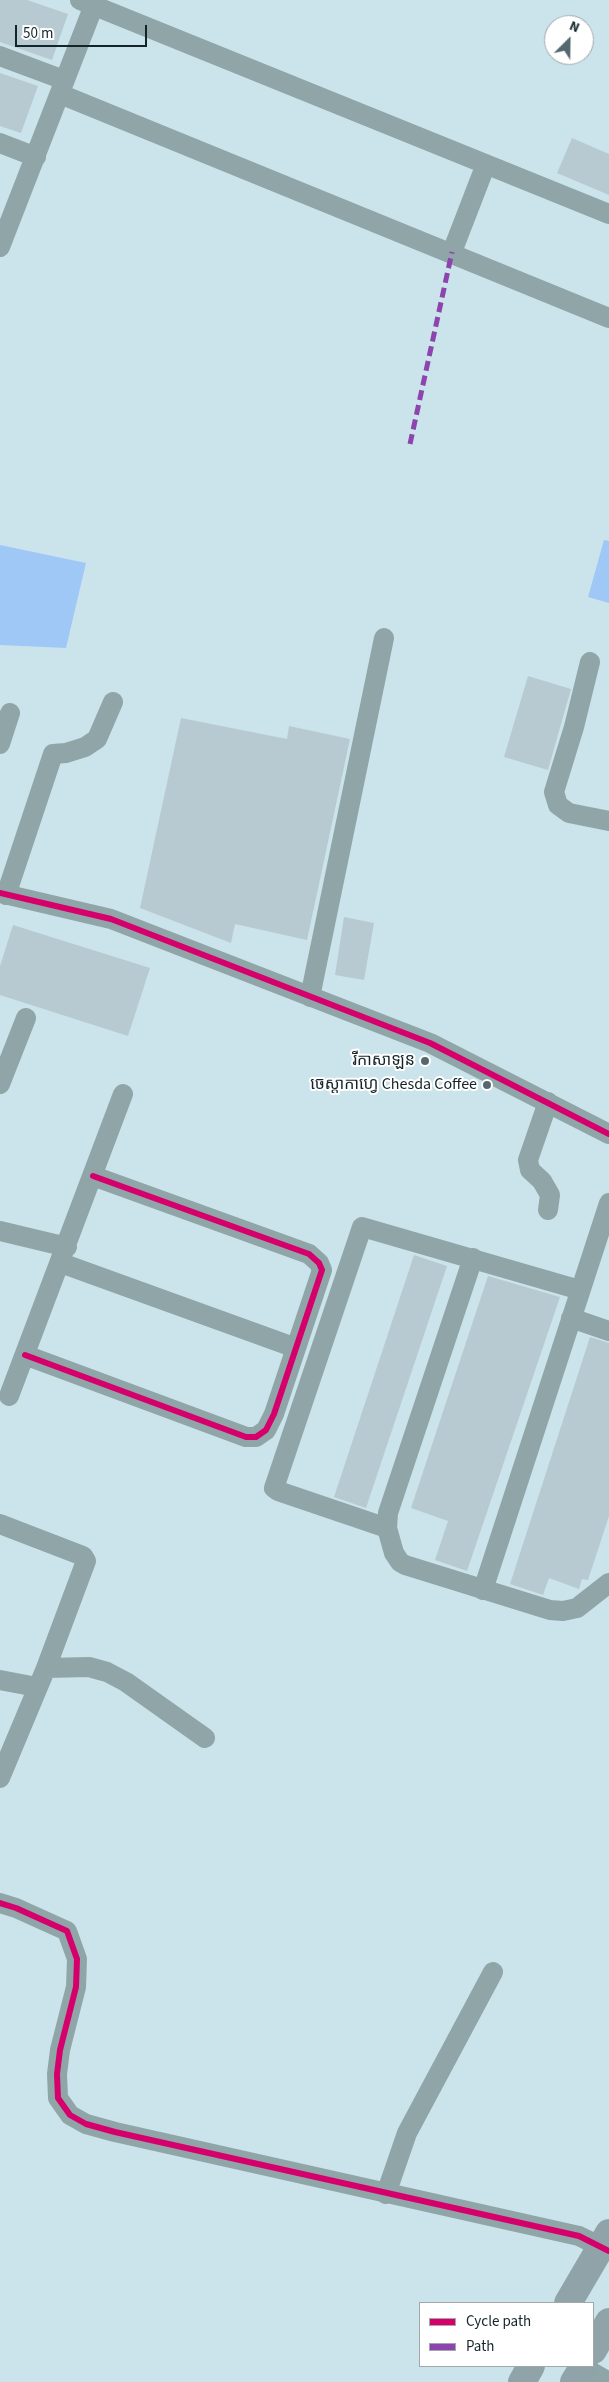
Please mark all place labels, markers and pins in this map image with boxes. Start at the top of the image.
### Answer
place label: រីកាសាឡន [352,1051,415,1071]
marker: រីកាសាឡន [419,1055,431,1067]
place label: ចេស្ដាកាហ្វេ Chesda Coffee [310,1075,477,1095]
marker: ចេស្ដាកាហ្វេ Chesda Coffee [481,1079,493,1091]

